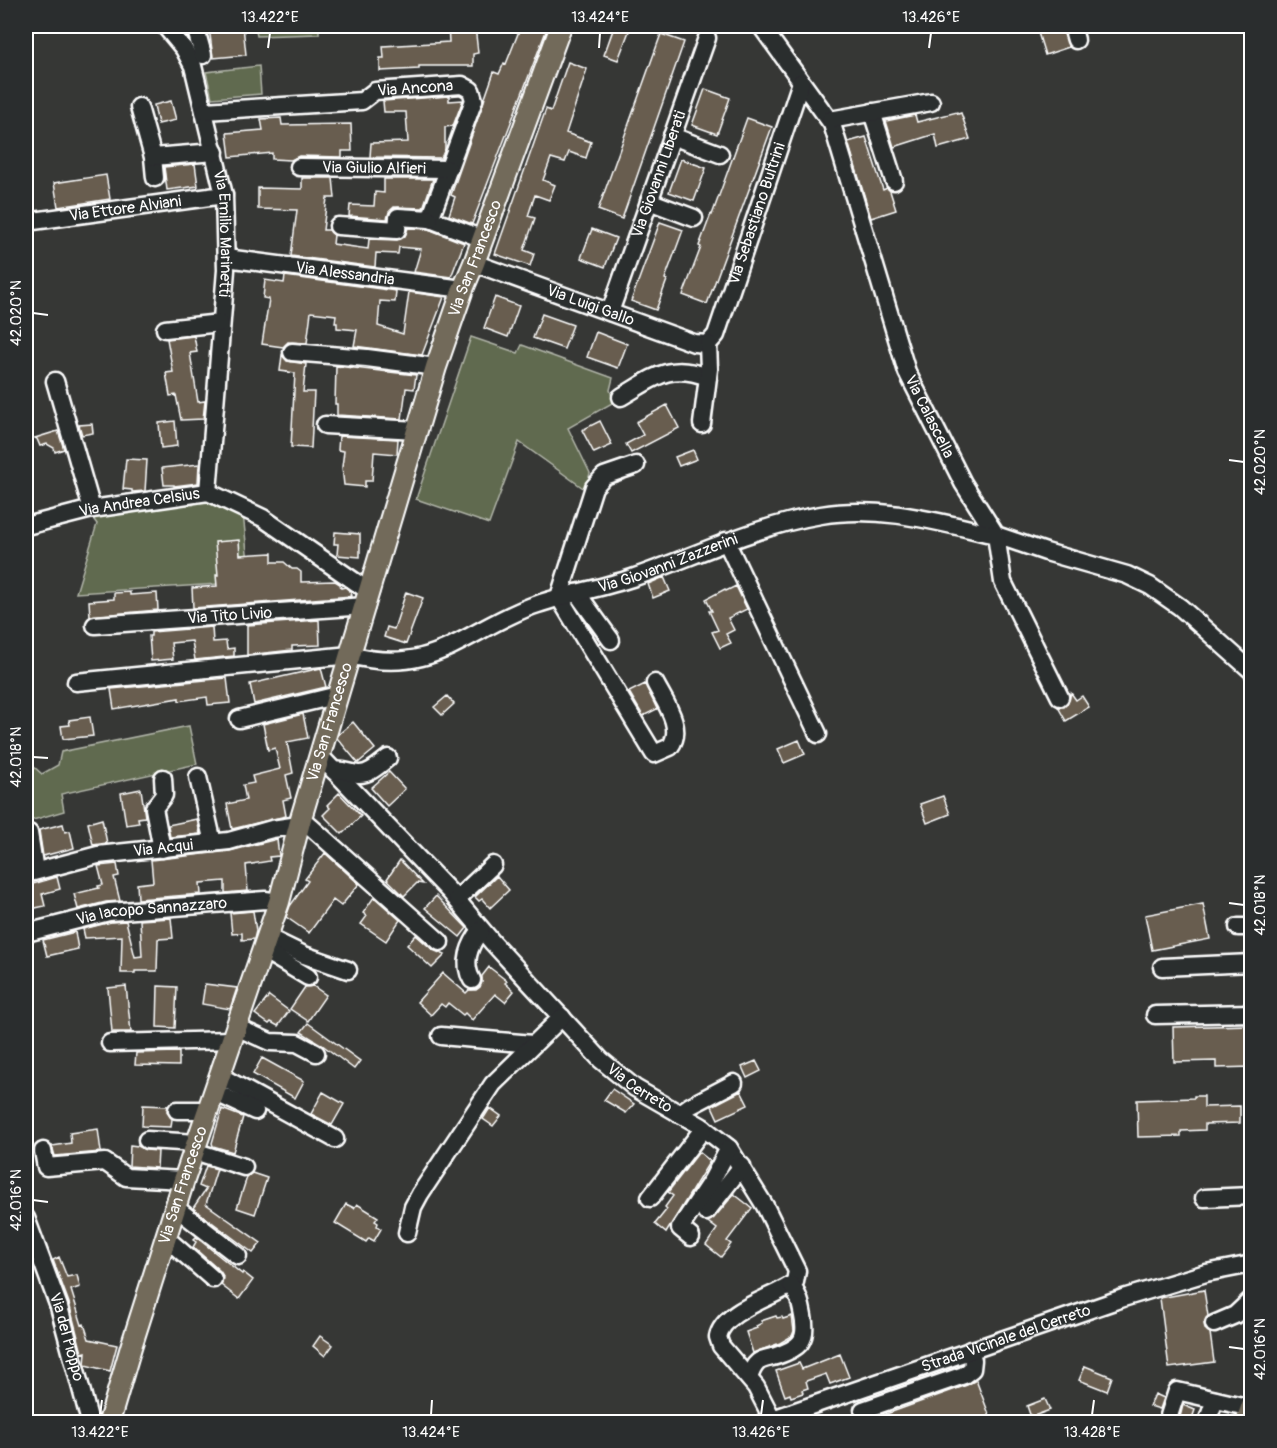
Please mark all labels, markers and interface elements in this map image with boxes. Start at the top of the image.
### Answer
text: 13.422°E [241,8,299,27]
text: 13.424°E [571,8,629,27]
text: 13.426°E [902,8,960,27]
street label: Via Ancona [377,76,454,101]
street label: Via Giovanni Liberati [627,108,691,241]
street label: Via Sebastiano Bultrini [724,140,790,287]
street label: Via Giulio Alfieri [322,157,426,179]
street label: Via Emilio Marinetti [208,168,236,298]
street label: Via Ettore Alviani [68,191,183,226]
street label: Via San Francesco [444,197,506,320]
street label: Via Alessandria [294,257,396,290]
text: 42.020°N [7,280,26,346]
street label: Via Luigi Gallo [544,280,638,331]
street label: Via Calascella [900,372,959,461]
text: 42.020°N [1251,429,1270,495]
street label: Via Andrea Celsius [77,483,201,522]
street label: Via Giovanni Zazzerini [596,529,740,597]
street label: Via Tito Livio [187,603,273,628]
street label: Via San Francesco [302,660,357,784]
text: 42.018°N [7,727,26,787]
street label: Via Acqui [132,835,194,861]
text: 42.018°N [1251,875,1270,935]
street label: Via Iacopo Sannazzaro [74,893,228,930]
street label: Via Cerreto [603,1059,676,1118]
street label: Via San Francesco [154,1123,212,1247]
text: 42.016°N [7,1169,26,1231]
street label: Via del Pioppo [45,1290,89,1384]
street label: Strada Vicinale del Cerreto [919,1300,1094,1377]
text: 42.016°N [1251,1318,1270,1380]
text: 13.422°E [71,1423,129,1442]
text: 13.424°E [402,1423,460,1442]
text: 13.426°E [732,1423,790,1442]
text: 13.428°E [1064,1423,1120,1442]

